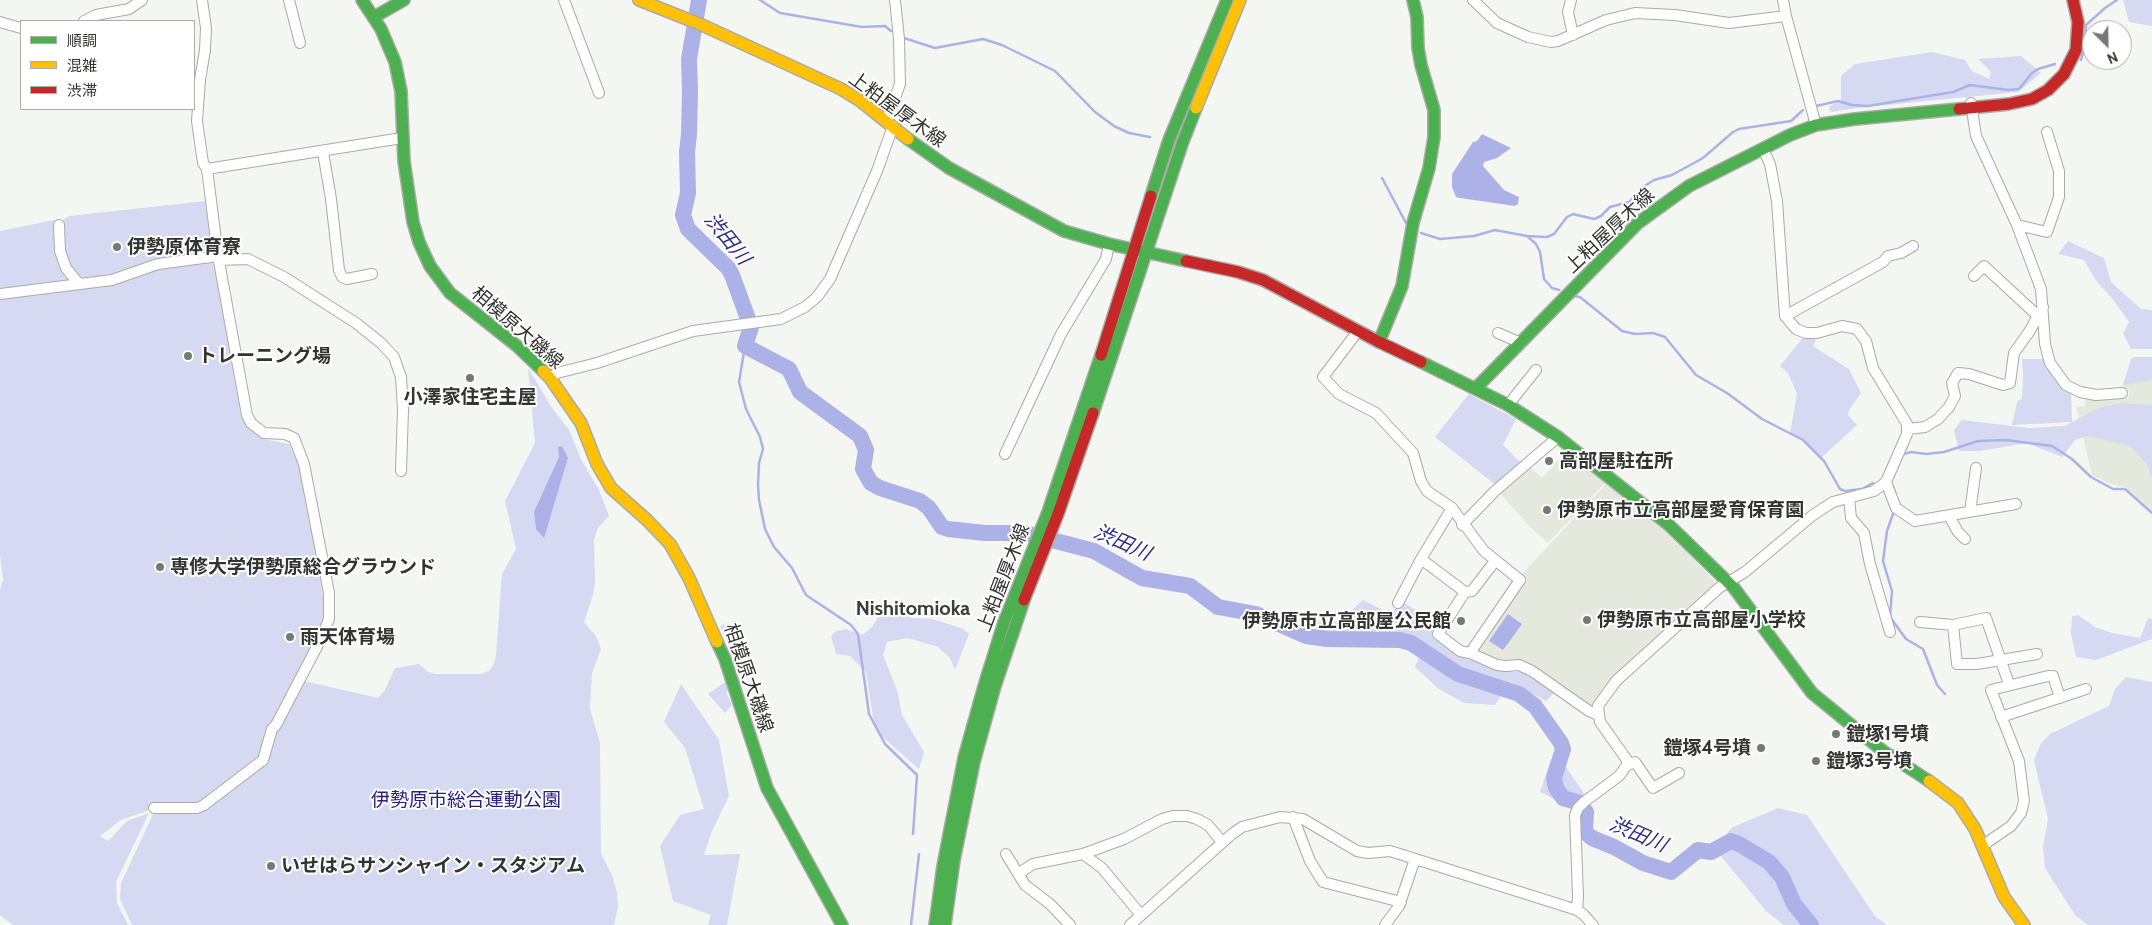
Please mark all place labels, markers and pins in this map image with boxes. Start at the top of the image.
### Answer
place label: 伊勢原体育寮 [127,236,241,258]
marker: 伊勢原体育寮 [111,241,123,253]
place label: トレーニング場 [198,345,331,367]
marker: トレーニング場 [182,350,194,362]
marker: 小澤家住宅主屋 [464,372,476,384]
place label: 小澤家住宅主屋 [404,386,536,408]
place label: 高部屋駐在所 [1559,450,1673,472]
marker: 高部屋駐在所 [1543,455,1555,467]
place label: 伊勢原市立高部屋愛育保育園 [1557,499,1804,521]
marker: 伊勢原市立高部屋愛育保育園 [1541,504,1553,516]
place label: 専修大学伊勢原総合グラウンド [170,556,436,578]
marker: 専修大学伊勢原総合グラウンド [154,561,166,573]
place label: 伊勢原市立高部屋小学校 [1597,609,1806,631]
place label: 伊勢原市立高部屋公民館 [1242,610,1451,632]
marker: 伊勢原市立高部屋小学校 [1581,614,1593,626]
marker: 伊勢原市立高部屋公民館 [1455,615,1467,627]
place label: 雨天体育場 [300,626,395,648]
marker: 雨天体育場 [284,631,296,643]
place label: 鎧塚1号墳 [1846,723,1929,745]
marker: 鎧塚1号墳 [1830,728,1842,740]
place label: 鎧塚4号墳 [1663,737,1751,759]
marker: 鎧塚4号墳 [1755,742,1767,754]
place label: 鎧塚3号墳 [1826,750,1912,772]
marker: 鎧塚3号墳 [1810,755,1822,767]
place label: いせはらサンシャイン・スタジアム [281,855,585,877]
marker: いせはらサンシャイン・スタジアム [265,860,277,872]

